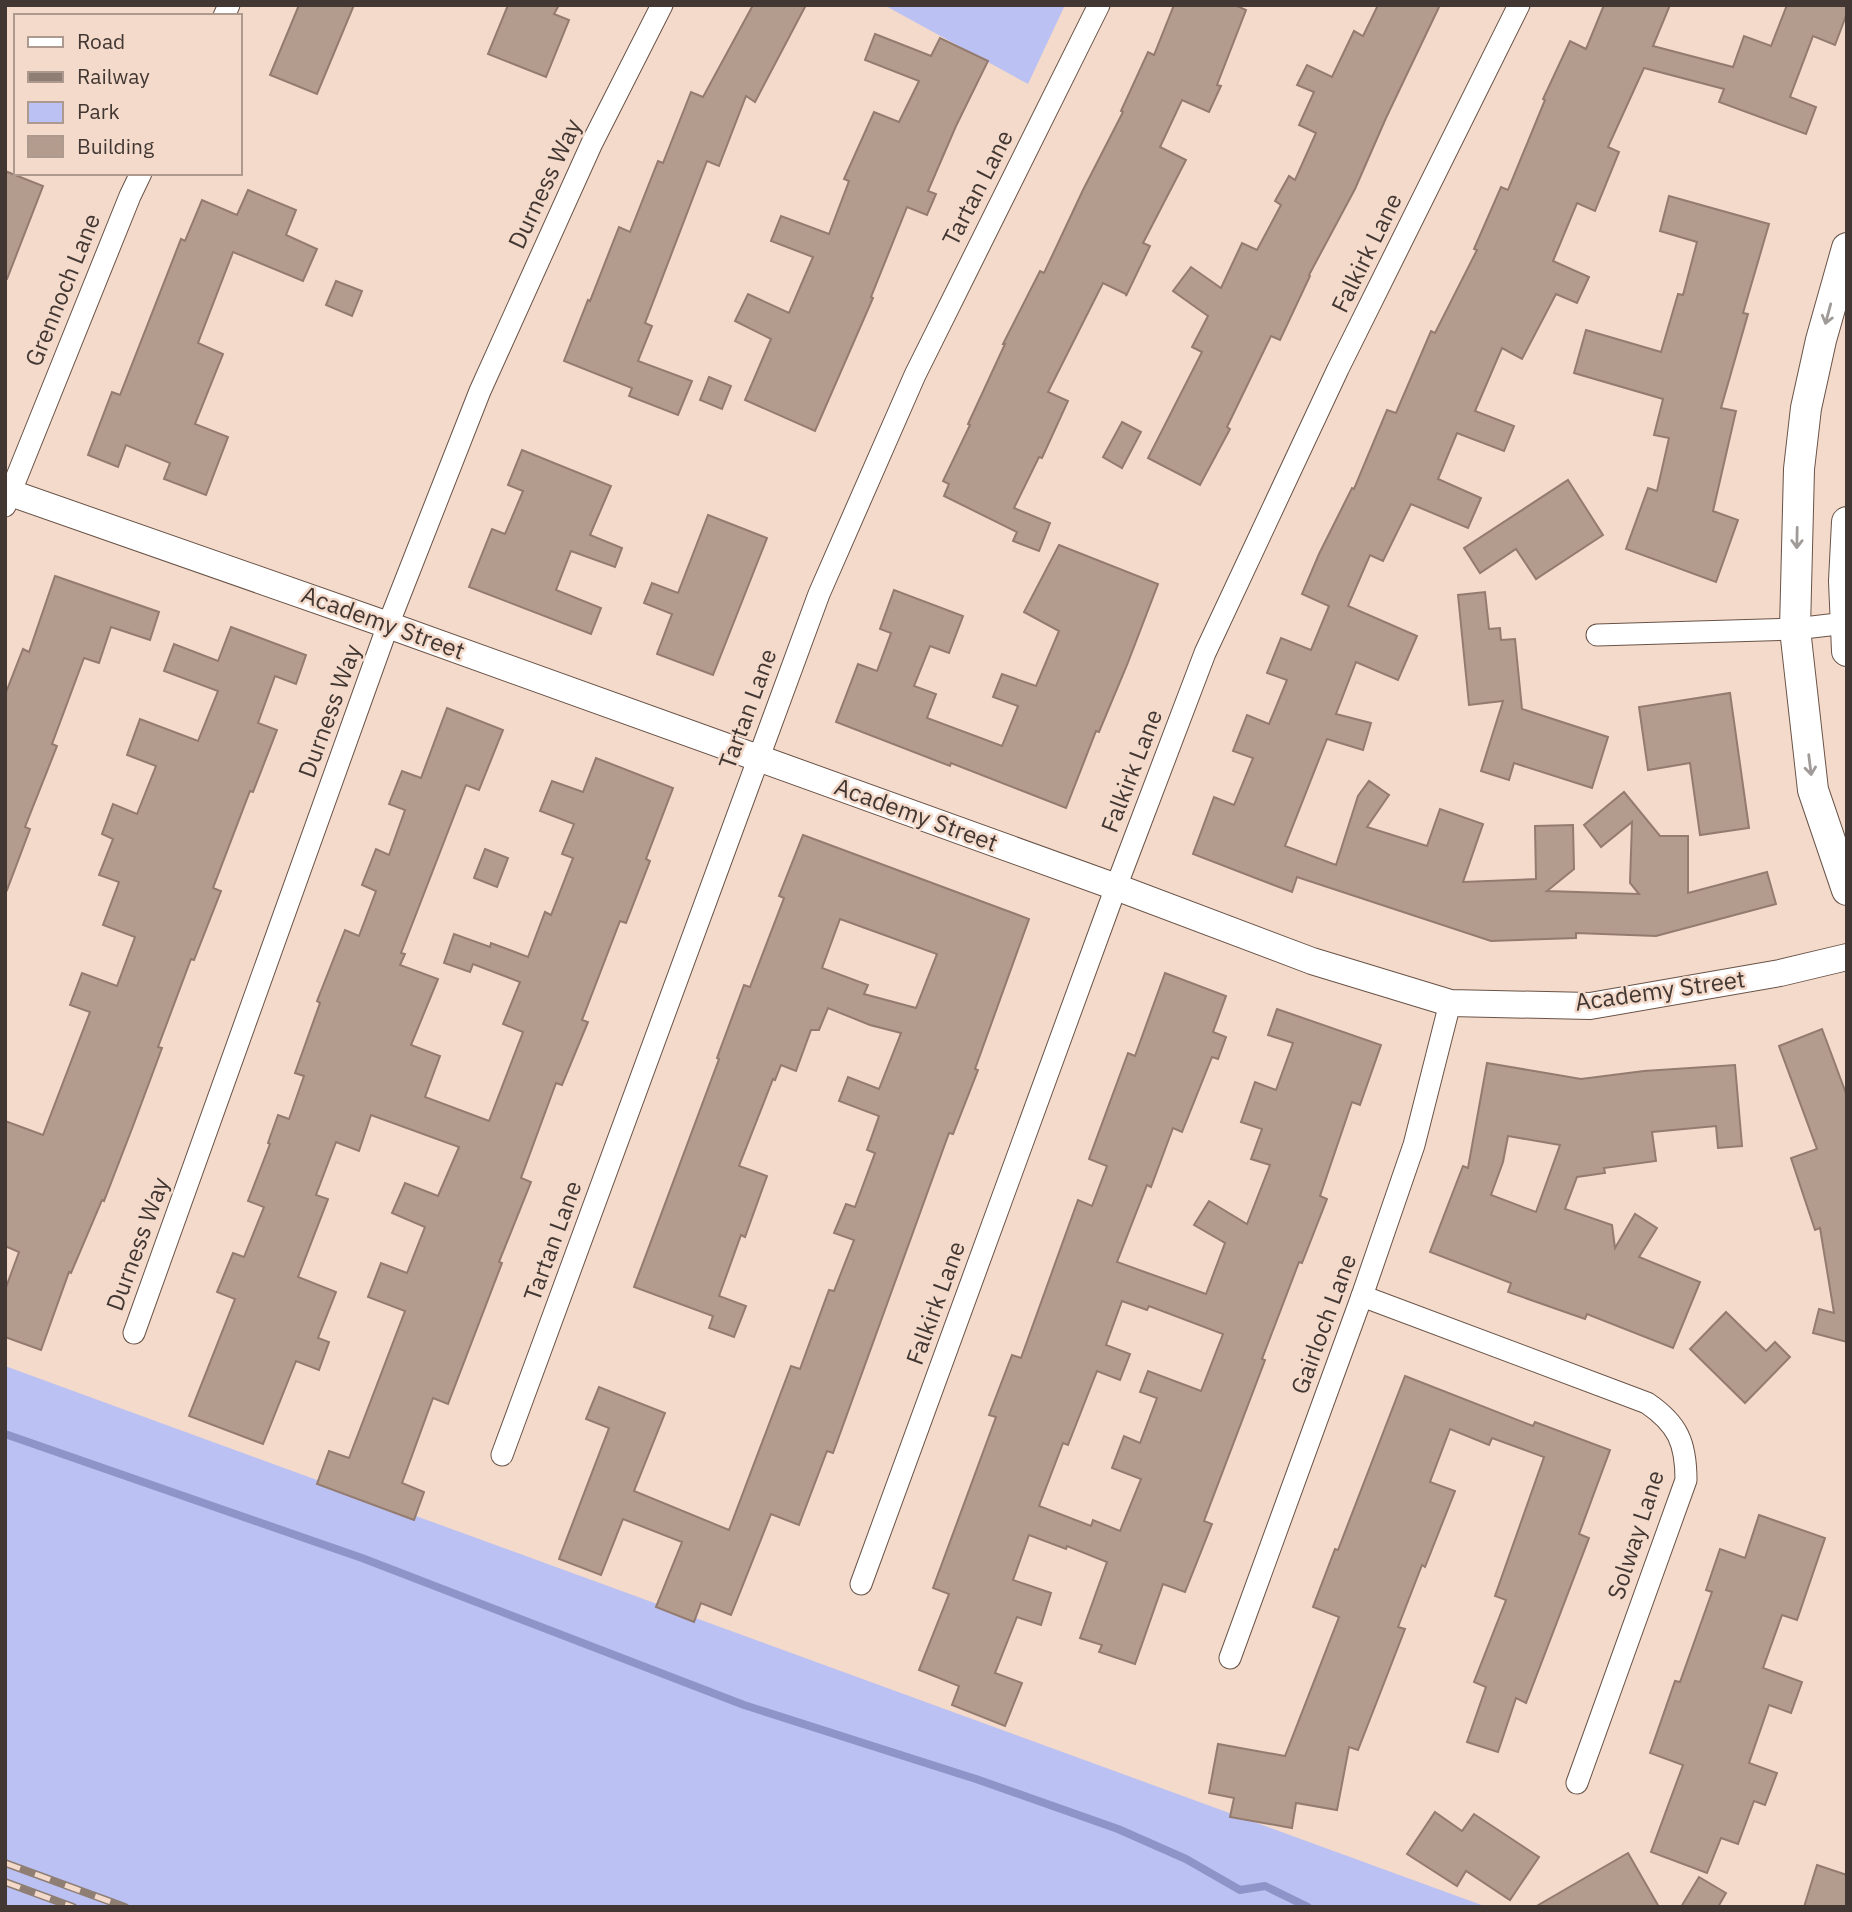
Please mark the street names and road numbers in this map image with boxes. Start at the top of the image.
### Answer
street label: Durness Way [500,113,588,254]
street label: Tartan Lane [934,124,1020,251]
street label: Falkirk Lane [1323,187,1409,318]
street label: Grennoch Lane [17,208,107,371]
street label: Academy Street [297,578,469,666]
street label: Durness Way [290,639,368,782]
street label: Tartan Lane [710,644,784,773]
street label: Falkirk Lane [1093,705,1169,837]
street label: Academy Street [830,770,1002,858]
street label: Academy Street [1573,962,1747,1018]
street label: Durness Way [98,1172,176,1315]
street label: Tartan Lane [515,1176,589,1305]
street label: Falkirk Lane [898,1236,972,1369]
street label: Gairloch Lane [1283,1249,1363,1398]
street label: Solway Lane [1599,1466,1671,1603]

